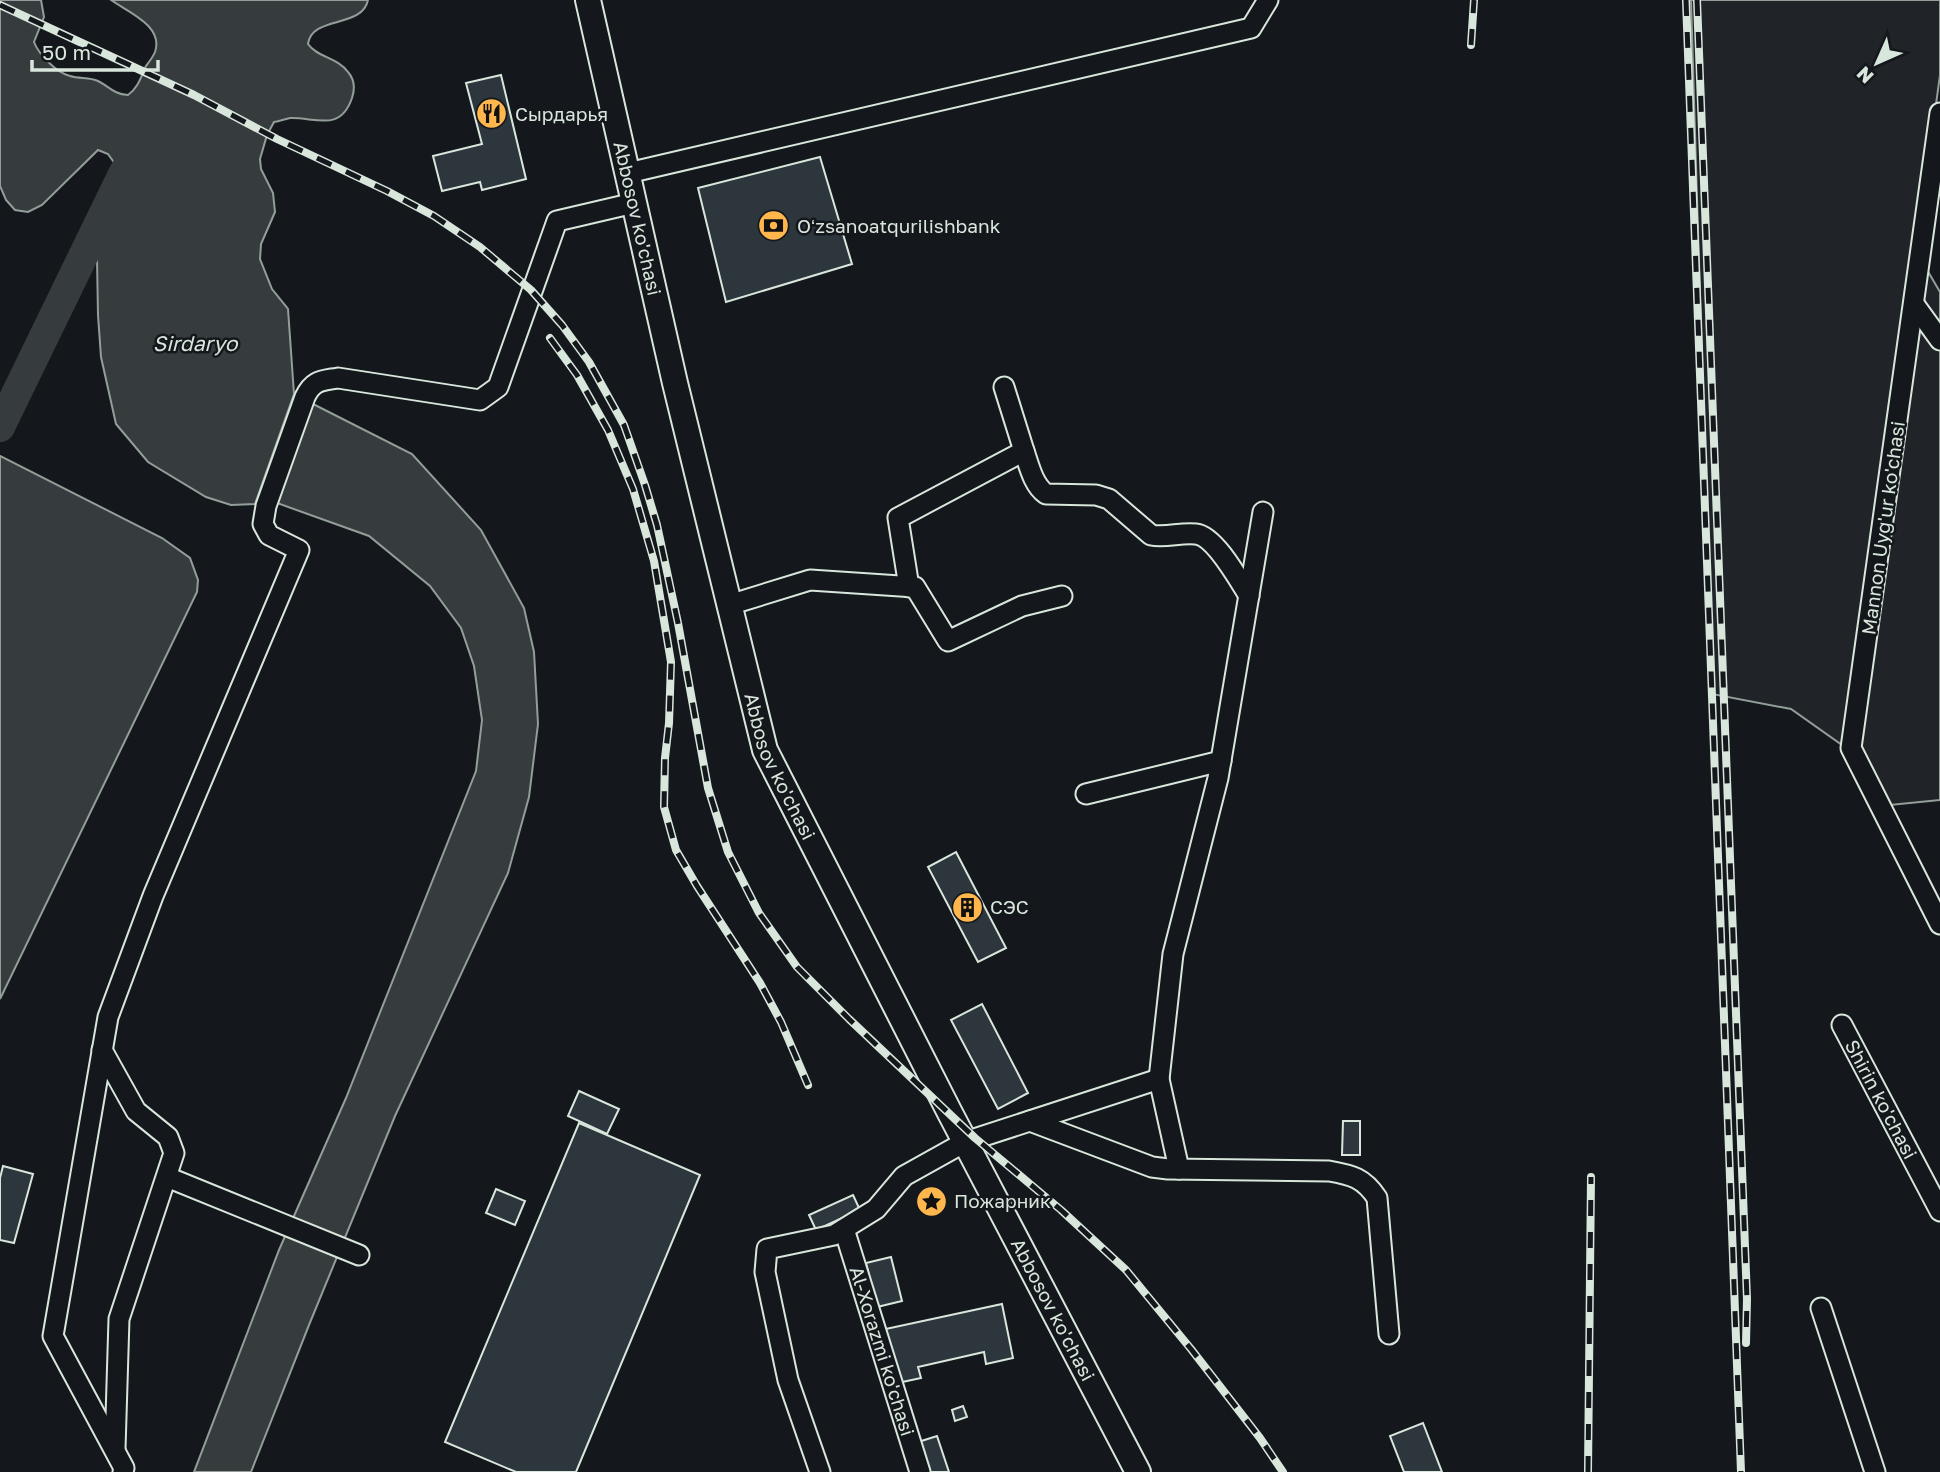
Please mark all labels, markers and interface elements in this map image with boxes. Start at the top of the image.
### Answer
scale bar [32,28,158,72]
north arrow [1842,28,1912,98]
text: 50 m [42,39,91,65]
text: N [1851,62,1878,89]
restaurant icon: Сырдарья [475,97,509,131]
place label: Сырдарья [515,102,608,125]
street label: Abbosov ko'chasi [609,139,667,298]
bank icon: Oʻzsanoatqurilishbank [757,209,791,243]
place label: Oʻzsanoatqurilishbank [797,214,1001,237]
water label: Sirdaryo [153,330,239,356]
street label: Mannon Uyg'ur ko'chasi [1856,420,1909,636]
street label: Abbosov ko'chasi [740,690,821,843]
building icon: СЭС [950,890,984,924]
place label: СЭС [990,895,1029,918]
street label: Shirin ko'chasi [1841,1036,1922,1163]
place icon: Пожарник [914,1184,948,1218]
place label: Пожарник [954,1189,1051,1212]
street label: Abbosov ko'chasi [1007,1234,1100,1385]
street label: Al-Xorazmi ko'chasi [845,1263,920,1439]

